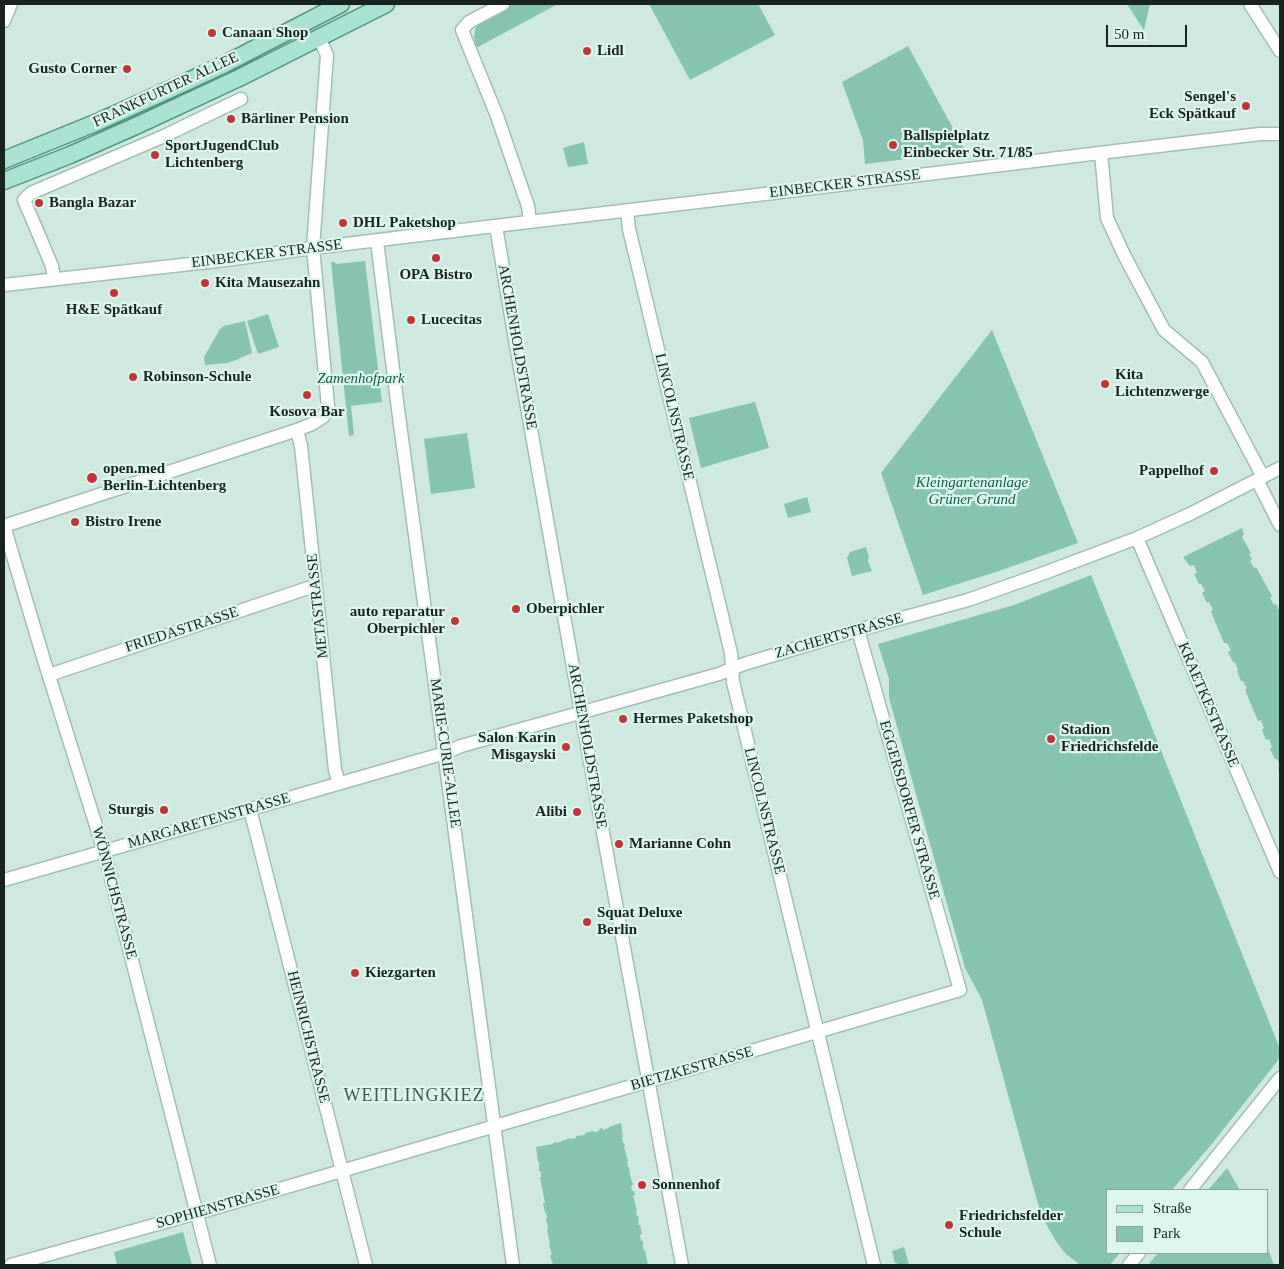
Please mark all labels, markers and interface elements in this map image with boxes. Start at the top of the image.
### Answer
scale bar [1109,15,1190,47]
place label: Canaan Shop [222,24,308,42]
text: 50 m [1114,26,1144,42]
marker: Canaan Shop [206,27,218,39]
place label: Lidl [597,42,624,60]
marker: Lidl [581,45,593,57]
street label: FRANKFURTER ALLEE [90,48,242,132]
place label: Gusto Corner [28,60,117,78]
marker: Gusto Corner [121,63,133,75]
place label: Sengel's Eck Spätkauf [1149,88,1236,123]
marker: Sengel's Eck Spätkauf [1240,100,1252,112]
place label: Bärliner Pension [241,110,349,128]
marker: Bärliner Pension [225,113,237,125]
place label: Ballspielplatz Einbecker Str. 71/85 [903,127,1033,162]
place label: SportJugendClub Lichtenberg [165,137,279,172]
marker: Ballspielplatz Einbecker Str. 71/85 [887,139,899,151]
marker: SportJugendClub Lichtenberg [149,149,161,161]
street label: EINBECKER STRASSE [768,166,922,202]
place label: Bangla Bazar [49,194,136,212]
marker: Bangla Bazar [33,197,45,209]
place label: DHL Paketshop [353,214,456,232]
marker: DHL Paketshop [337,217,349,229]
street label: EINBECKER STRASSE [190,236,344,272]
marker: OPA Bistro [430,252,442,264]
street label: ARCHENHOLDSTRASSE [494,263,540,431]
place label: OPA Bistro [399,266,473,284]
place label: Kita Mausezahn [215,274,320,292]
marker: Kita Mausezahn [199,277,211,289]
marker: H&E Spätkauf [108,287,120,299]
place label: H&E Spätkauf [66,301,162,319]
place label: Lucecitas [421,311,482,329]
marker: Lucecitas [405,314,417,326]
street label: LINCOLNSTRASSE [651,352,697,482]
place label: Kita Lichtenzwerge [1115,366,1209,401]
place label: Robinson-Schule [143,368,251,386]
park label: Zamenhofpark [317,370,405,388]
marker: Robinson-Schule [127,371,139,383]
marker: Kita Lichtenzwerge [1099,378,1111,390]
marker: Kosova Bar [301,389,313,401]
place label: Kosova Bar [269,403,345,421]
place label: open.med Berlin-Lichtenberg [103,460,226,495]
place label: Pappelhof [1139,462,1204,480]
marker: Pappelhof [1208,465,1220,477]
marker: open.med Berlin-Lichtenberg [85,471,99,485]
park label: Kleingartenanlage Grüner Grund [916,474,1028,509]
place label: Bistro Irene [85,513,162,531]
marker: Bistro Irene [69,516,81,528]
street label: METASTRASSE [304,553,332,659]
place label: Oberpichler [526,600,604,618]
street label: FRIEDASTRASSE [123,603,241,657]
place label: auto reparatur Oberpichler [350,603,445,638]
marker: Oberpichler [510,603,522,615]
street label: ZACHERTSTRASSE [773,609,905,663]
marker: auto reparatur Oberpichler [449,615,461,627]
street label: KRAETKESTRASSE [1174,640,1242,770]
street label: ARCHENHOLDSTRASSE [564,662,610,830]
street label: MARIE-CURIE-ALLEE [426,677,464,829]
place label: Hermes Paketshop [633,710,753,728]
marker: Hermes Paketshop [617,713,629,725]
street label: EGGERSDORFER STRASSE [875,718,943,902]
place label: Stadion Friedrichsfelde [1061,721,1158,756]
place label: Salon Karin Misgayski [478,729,556,764]
marker: Stadion Friedrichsfelde [1045,733,1057,745]
marker: Salon Karin Misgayski [560,741,572,753]
street label: LINCOLNSTRASSE [740,746,788,876]
street label: MARGARETENSTRASSE [126,789,292,853]
place label: Sturgis [108,801,154,819]
place label: Alibi [535,803,567,821]
marker: Sturgis [158,804,170,816]
marker: Alibi [571,806,583,818]
street label: WÖNNICHSTRASSE [88,825,140,961]
place label: Marianne Cohn [629,835,731,853]
marker: Marianne Cohn [613,838,625,850]
place label: Squat Deluxe Berlin [597,904,682,939]
marker: Squat Deluxe Berlin [581,916,593,928]
place label: Kiezgarten [365,964,436,982]
marker: Kiezgarten [349,967,361,979]
street label: HEINRICHSTRASSE [283,969,333,1105]
street label: BIETZKESTRASSE [629,1043,755,1095]
district label: WEITLINGKIEZ [342,1085,486,1107]
place label: Sonnenhof [652,1176,720,1194]
marker: Sonnenhof [636,1179,648,1191]
street label: SOPHIENSTRASSE [154,1181,282,1233]
legend [1106,1189,1269,1254]
text: Straße [1153,1200,1191,1216]
place label: Friedrichsfelder Schule [959,1207,1063,1242]
marker: Friedrichsfelder Schule [943,1219,955,1231]
text: Park [1153,1225,1181,1241]

